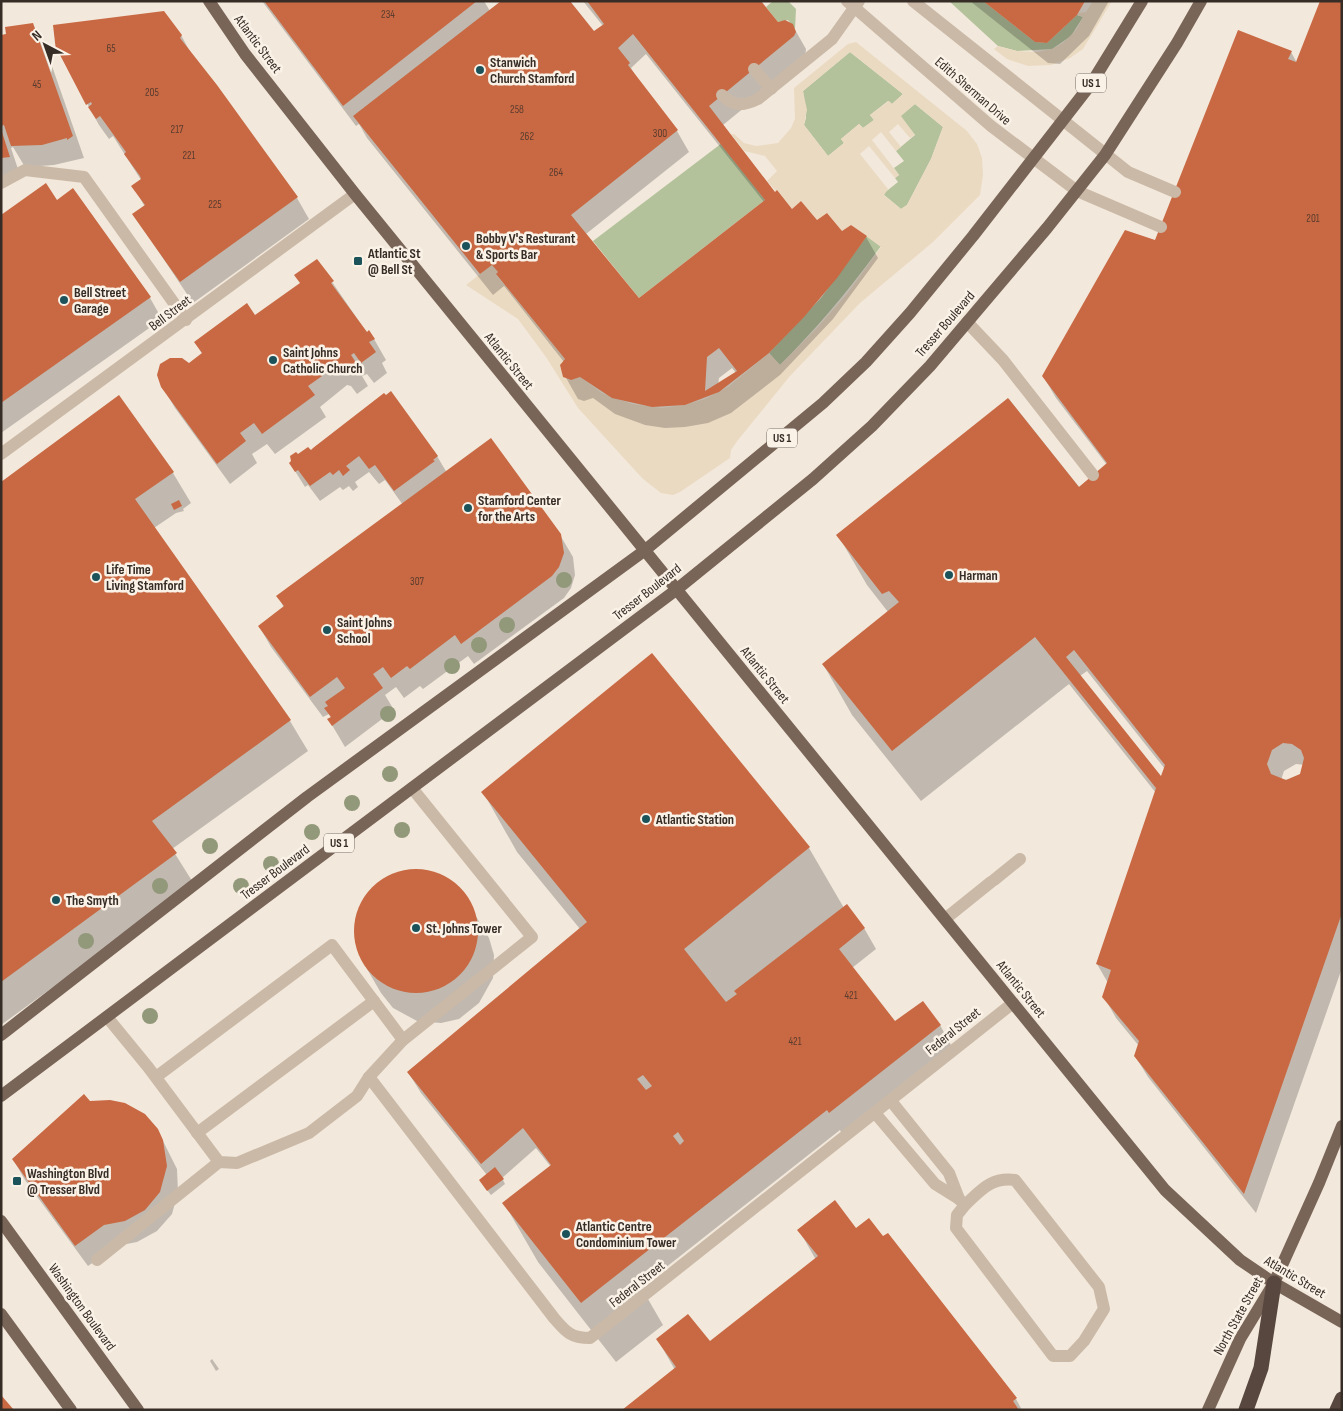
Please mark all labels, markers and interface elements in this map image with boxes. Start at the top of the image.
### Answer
house number: 234 [381,8,395,21]
street label: Atlantic Street [230,11,285,77]
north arrow [20,20,70,70]
text: N [28,27,45,44]
house number: 65 [106,42,116,55]
street label: Edith Sherman Drive [931,53,1015,129]
place label: Stanwich Church Stamford [490,54,574,87]
marker: Stanwich Church Stamford [474,64,486,76]
road number: US 1 [1076,74,1106,92]
house number: 45 [32,78,42,91]
house number: 205 [145,86,159,99]
house number: 258 [510,103,524,116]
house number: 217 [171,123,184,136]
house number: 300 [653,127,667,140]
house number: 262 [520,130,534,143]
house number: 221 [183,149,196,162]
house number: 264 [549,166,563,179]
house number: 225 [208,198,222,211]
house number: 201 [1306,212,1320,225]
place label: Bobby V's Resturant & Sports Bar [476,230,576,263]
marker: Bobby V's Resturant & Sports Bar [460,240,472,252]
place label: Atlantic St @ Bell St [367,245,421,278]
marker: Atlantic St @ Bell St [352,255,364,267]
place label: Bell Street Garage [74,284,127,317]
street label: Tresser Boulevard [912,287,978,361]
street label: Bell Street [145,292,195,334]
marker: Bell Street Garage [58,294,70,306]
street label: Atlantic Street [480,328,537,393]
place label: Saint Johns Catholic Church [283,344,363,377]
marker: Saint Johns Catholic Church [267,354,279,366]
road number: US 1 [767,428,797,448]
place label: Stamford Center for the Arts [478,492,562,525]
marker: Stamford Center for the Arts [462,502,474,514]
street label: Tresser Boulevard [609,560,685,624]
place label: Life Time Living Stamford [106,561,184,594]
place label: Harman [959,567,998,584]
marker: Harman [943,569,955,581]
marker: Life Time Living Stamford [90,571,102,583]
house number: 307 [410,575,425,588]
place label: Saint Johns School [337,614,392,647]
marker: Saint Johns School [321,624,333,636]
street label: Atlantic Street [736,642,793,707]
place label: Atlantic Station [655,811,734,828]
marker: Atlantic Station [640,813,652,825]
road number: US 1 [324,834,354,852]
street label: Tresser Boulevard [237,840,313,903]
place label: The Smyth [66,892,119,909]
marker: The Smyth [50,894,62,906]
place label: St. Johns Tower [426,920,502,937]
marker: St. Johns Tower [410,922,422,934]
street label: Atlantic Street [992,956,1049,1021]
house number: 421 [844,989,858,1002]
street label: Federal Street [922,1004,984,1058]
house number: 421 [788,1035,802,1048]
place label: Washington Blvd @ Tresser Blvd [27,1165,109,1198]
marker: Washington Blvd @ Tresser Blvd [11,1175,23,1187]
place label: Atlantic Centre Condominium Tower [575,1218,677,1251]
marker: Atlantic Centre Condominium Tower [560,1228,572,1240]
street label: Atlantic Street [1260,1252,1329,1302]
street label: Federal Street [606,1257,668,1311]
street label: Washington Boulevard [45,1260,119,1354]
street label: North State Street [1210,1274,1266,1358]

